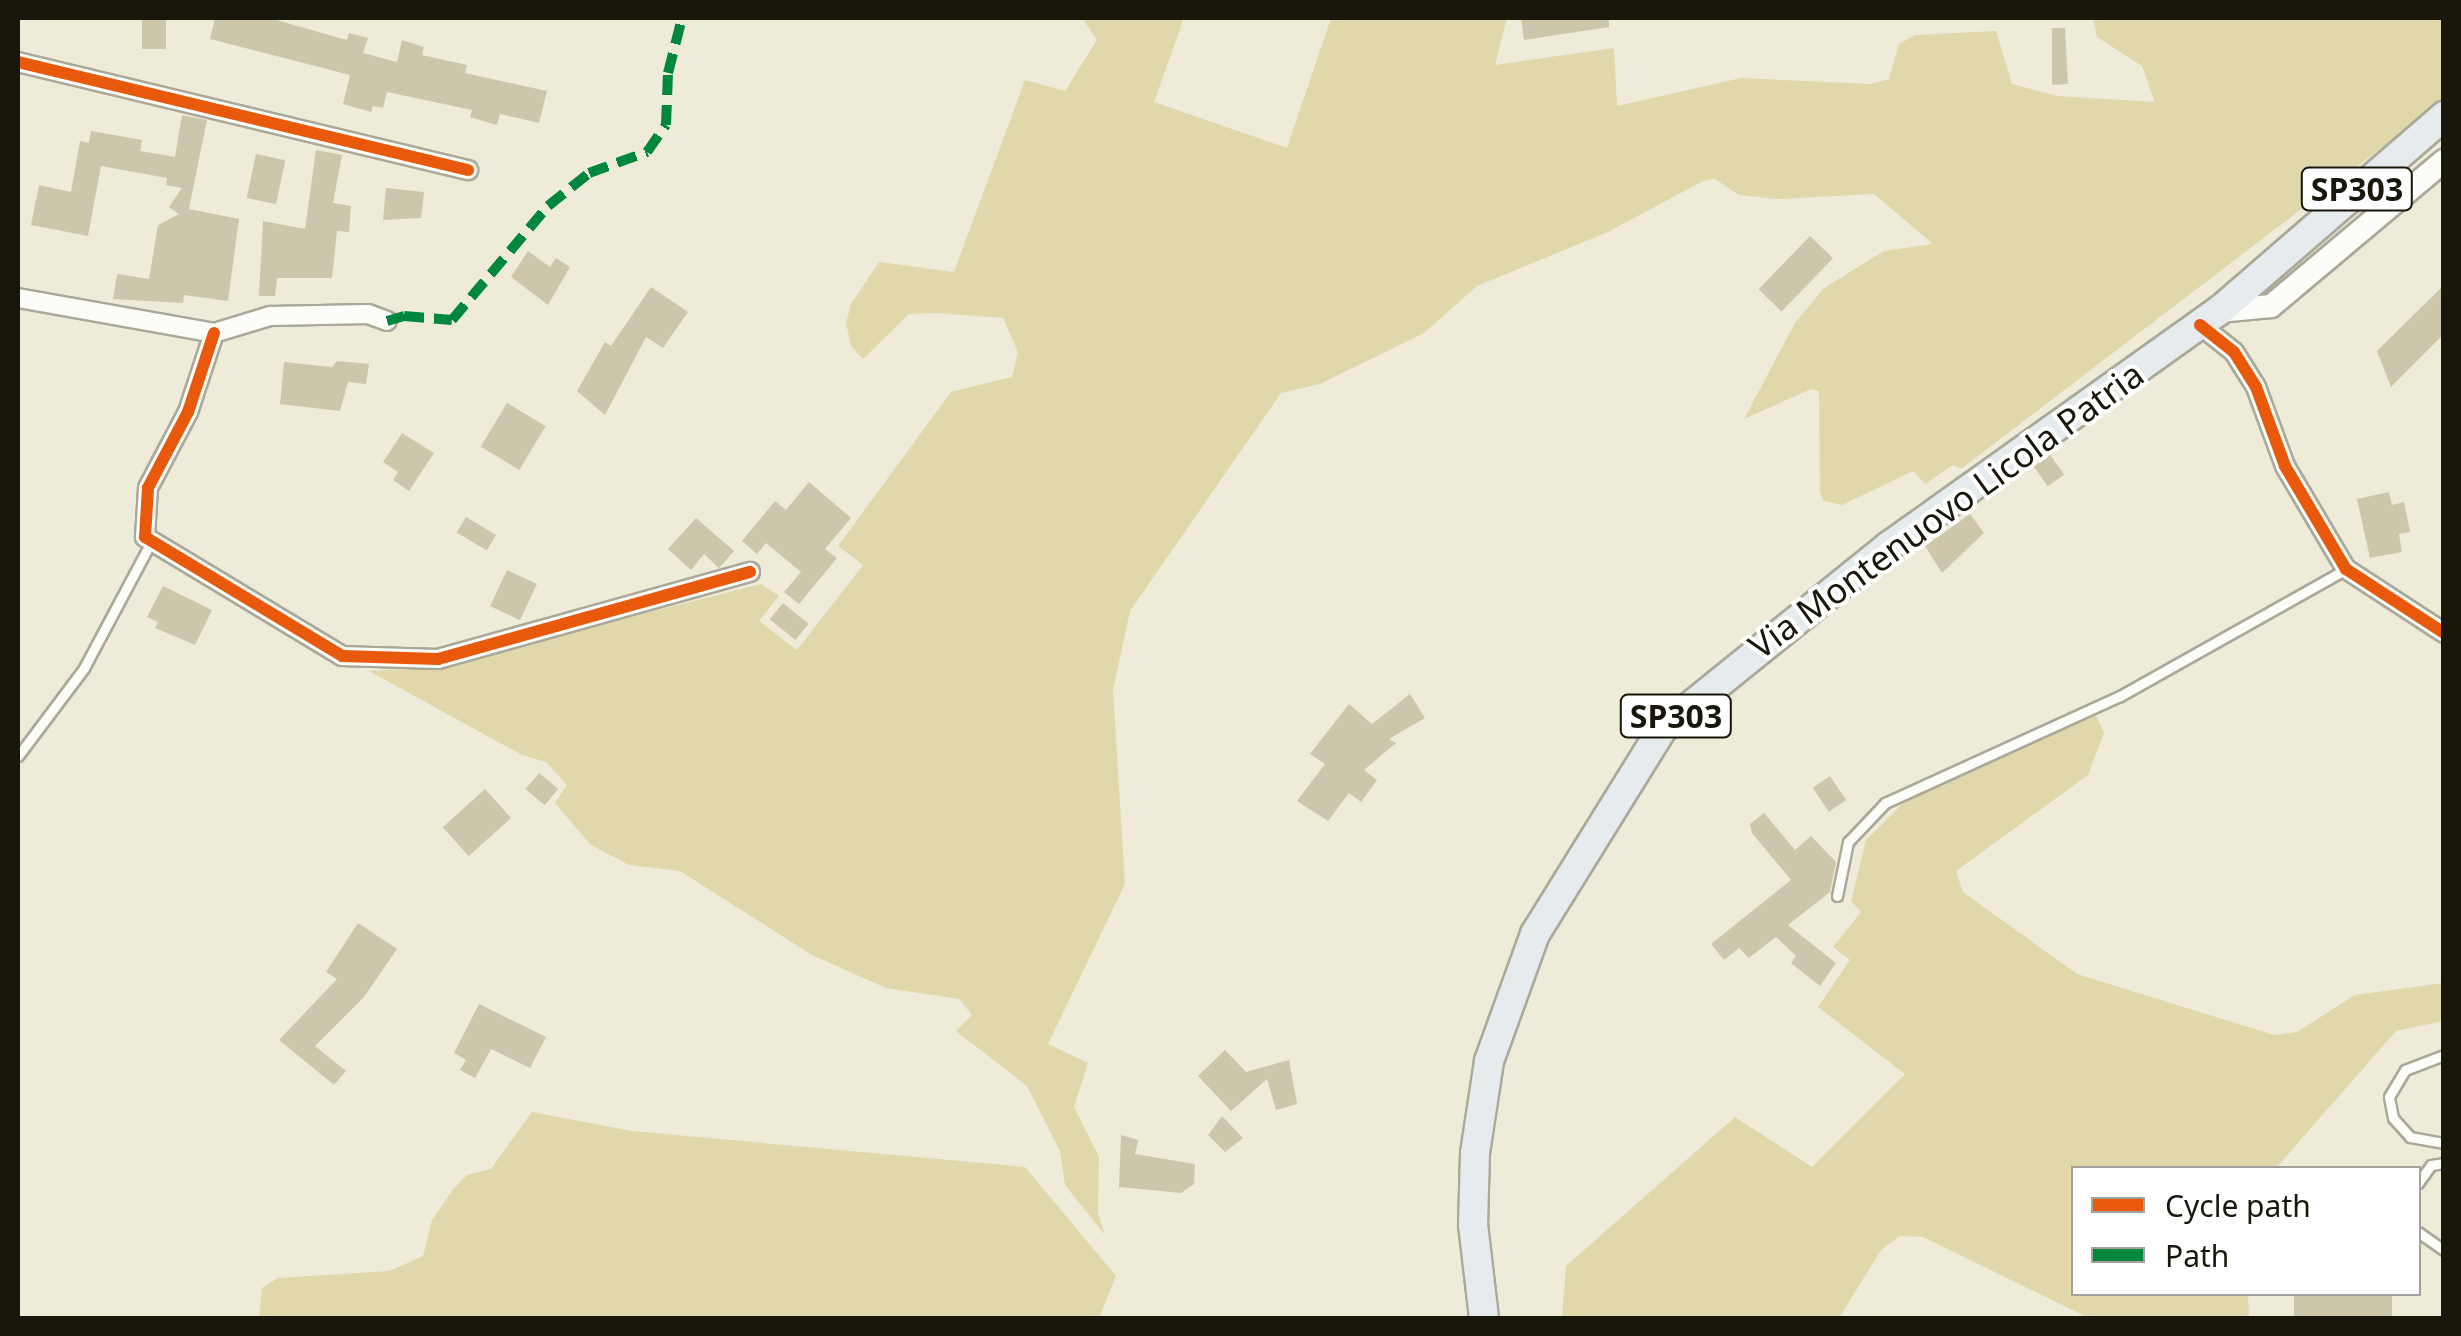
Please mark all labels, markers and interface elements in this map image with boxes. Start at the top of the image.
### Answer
road number: SP303 [2300,162,2414,216]
street label: Via Montenuovo Licola Patria [1741,353,2151,667]
road number: SP303 [1618,689,1734,743]
legend [2071,1166,2421,1296]
text: Cycle path [2165,1185,2311,1226]
text: Path [2165,1235,2229,1276]

